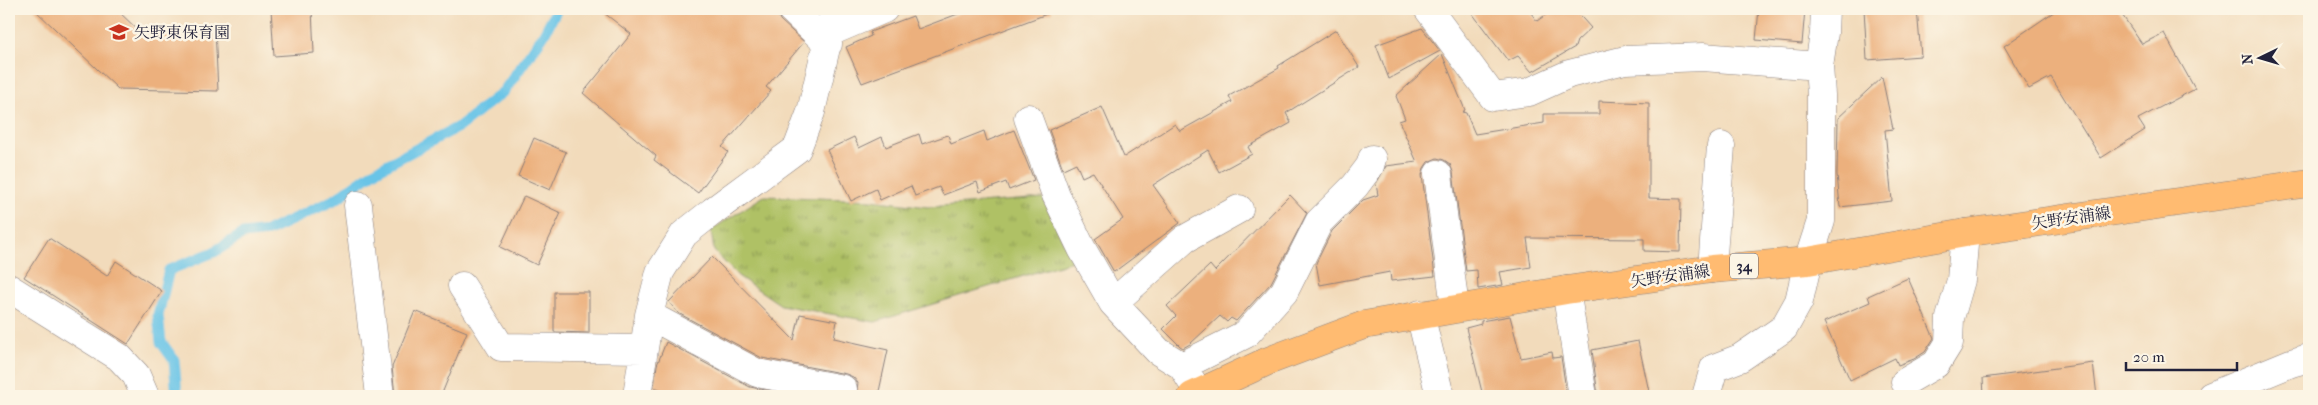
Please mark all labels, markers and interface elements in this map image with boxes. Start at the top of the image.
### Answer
school or university icon: 矢野東保育園 [108,21,130,43]
place label: 矢野東保育園 [134,23,230,42]
north arrow [2236,32,2286,82]
text: N [2239,53,2256,65]
street label: 矢野安浦線 [2030,203,2112,233]
road number: 34 [1730,254,1758,278]
street label: 矢野安浦線 [1629,261,1711,291]
scale bar [2126,340,2237,372]
text: 20 m [2133,348,2165,366]

